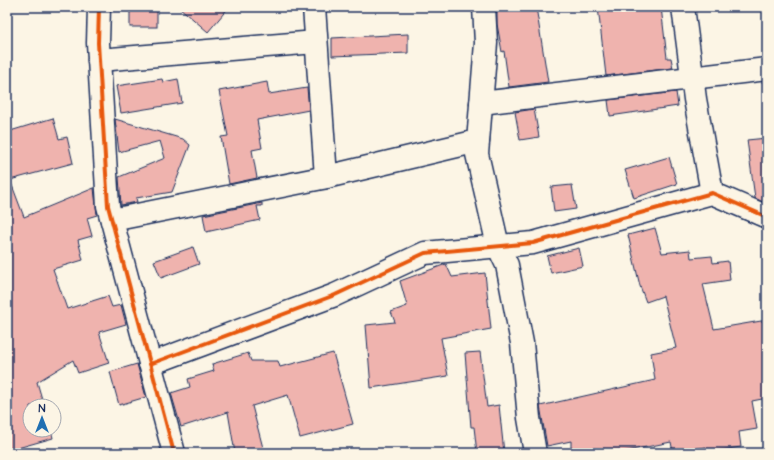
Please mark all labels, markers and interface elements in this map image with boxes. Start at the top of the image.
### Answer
north arrow [22,398,62,438]
text: N [39,401,46,416]

